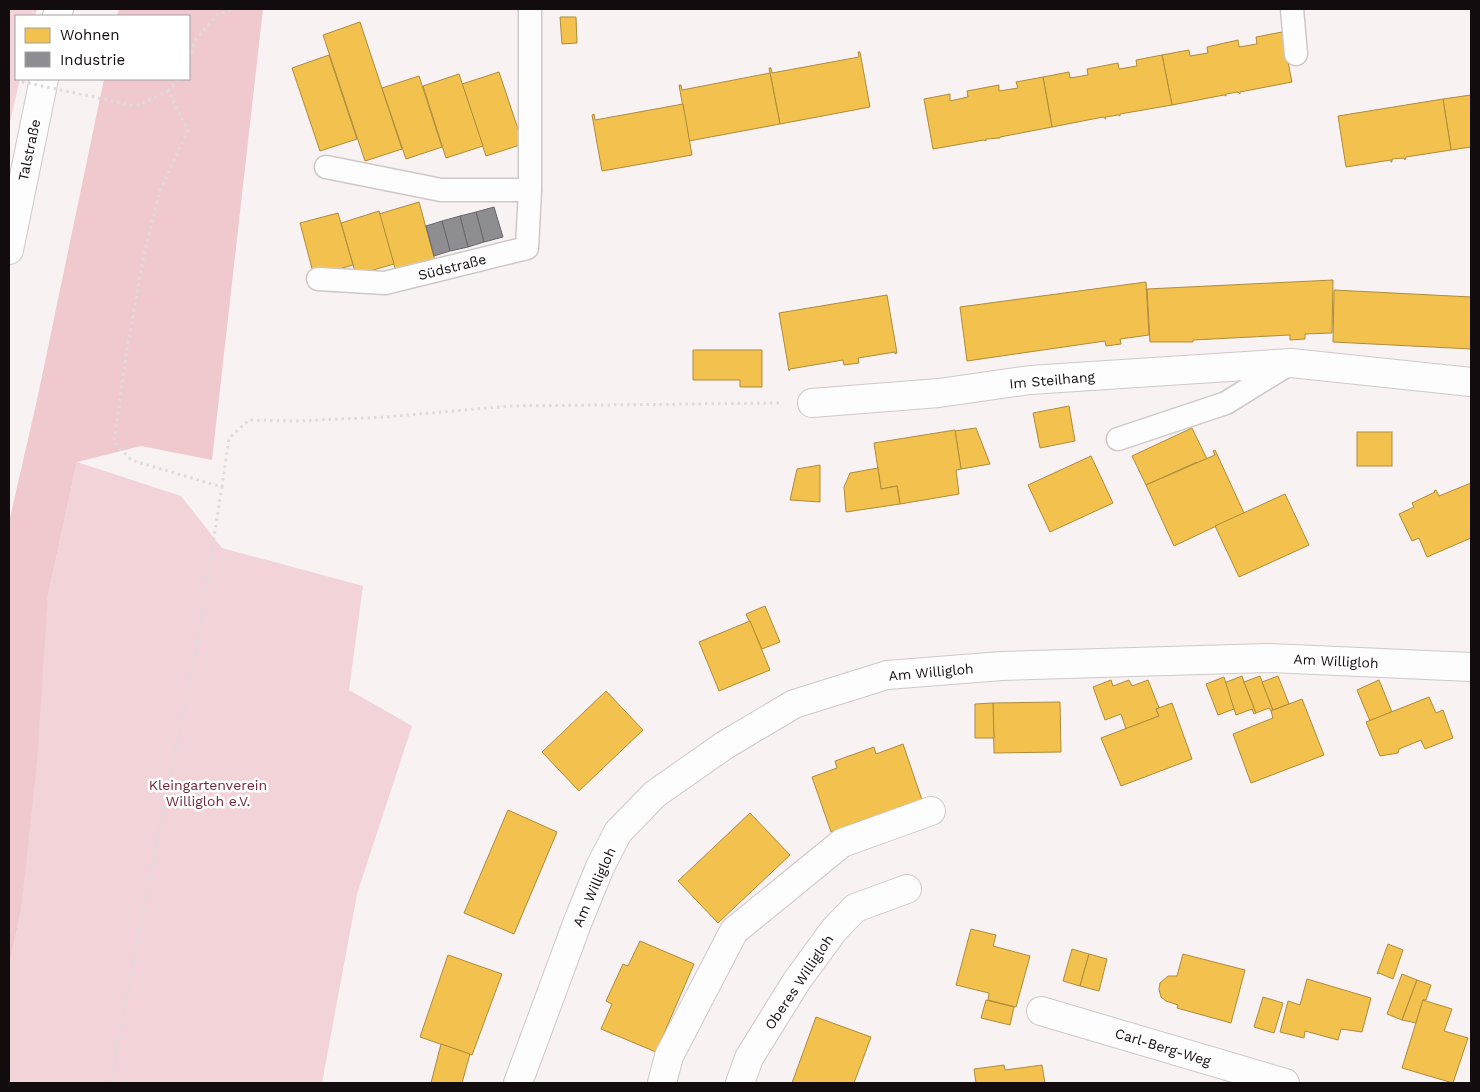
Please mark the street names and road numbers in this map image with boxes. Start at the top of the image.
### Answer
street label: Talstraße [15,118,43,182]
street label: Südstraße [416,251,488,283]
street label: Im Steilhang [1009,368,1096,392]
street label: Am Willigloh [1293,651,1379,671]
street label: Am Willigloh [888,660,974,684]
street label: Am Willigloh [569,845,619,929]
street label: Oberes Willigloh [761,932,837,1032]
street label: Carl-Berg-Weg [1113,1025,1213,1069]

